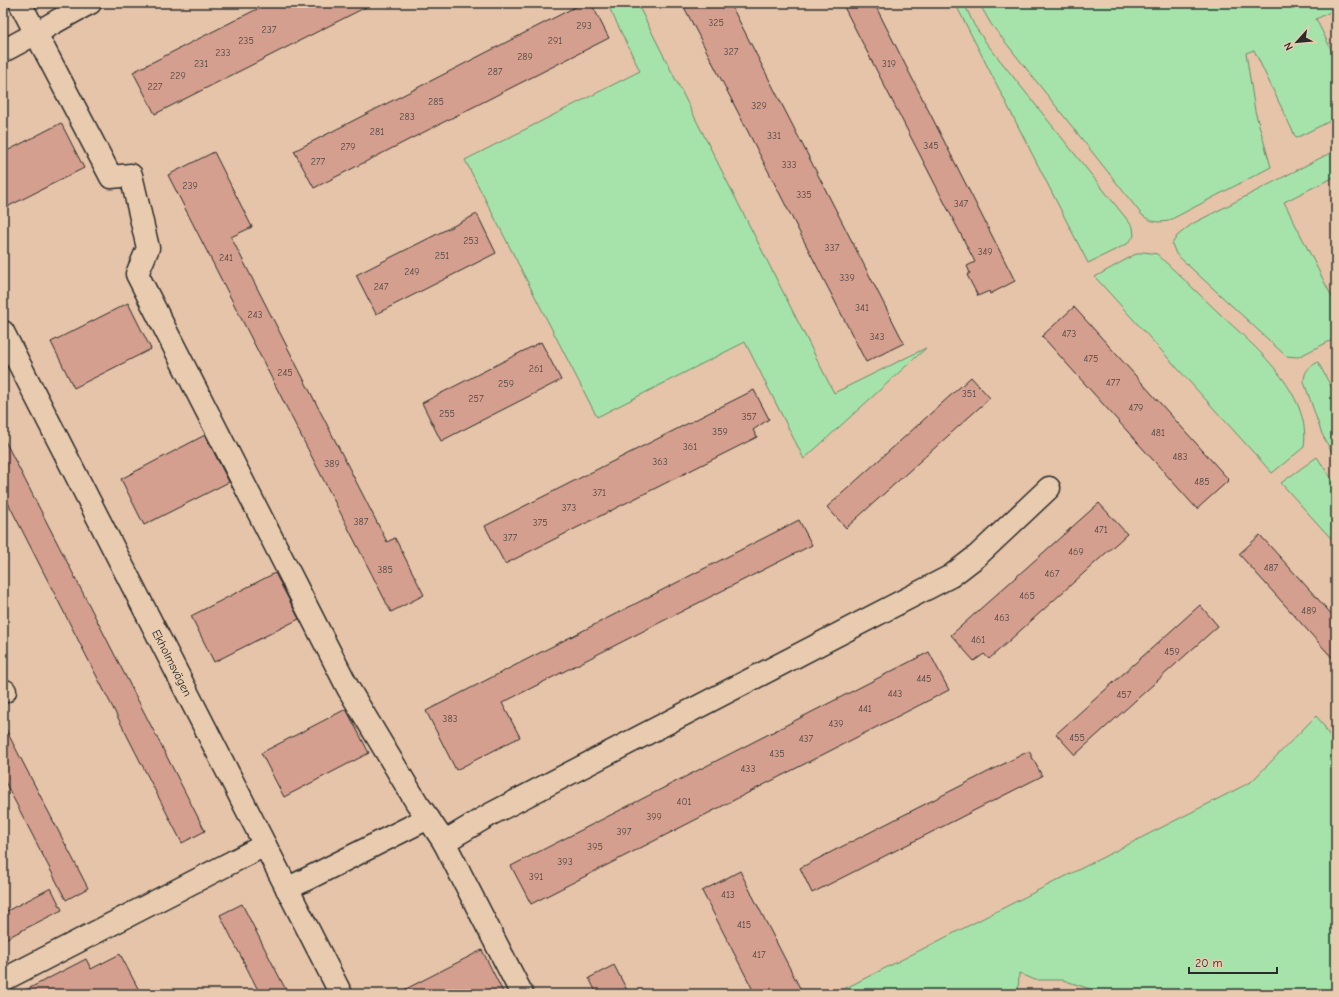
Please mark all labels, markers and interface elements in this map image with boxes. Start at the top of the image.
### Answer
house number: 325 [708,17,724,29]
house number: 293 [576,20,592,32]
north arrow [1277,22,1317,62]
house number: 237 [261,24,277,36]
house number: 235 [238,35,254,47]
house number: 291 [548,35,562,47]
text: N [1281,40,1296,52]
house number: 327 [724,46,739,58]
house number: 233 [215,47,231,59]
house number: 289 [517,51,533,63]
house number: 231 [194,58,208,70]
house number: 319 [882,58,896,70]
house number: 287 [487,66,503,78]
house number: 229 [170,70,186,82]
house number: 227 [147,81,163,93]
house number: 285 [428,96,444,108]
house number: 329 [751,100,767,112]
house number: 283 [399,111,415,123]
house number: 281 [370,126,384,138]
house number: 331 [767,130,781,142]
house number: 345 [923,140,939,152]
house number: 279 [340,141,356,153]
house number: 277 [311,156,326,168]
house number: 333 [781,159,797,171]
house number: 239 [182,180,198,192]
house number: 335 [796,189,812,201]
house number: 347 [954,198,969,210]
house number: 253 [463,235,479,247]
house number: 337 [825,242,840,254]
house number: 349 [977,246,993,258]
house number: 251 [435,250,449,262]
house number: 241 [219,252,233,264]
house number: 249 [404,266,420,278]
house number: 339 [839,272,855,284]
house number: 247 [374,281,389,293]
house number: 341 [855,302,869,314]
house number: 243 [247,309,263,321]
house number: 473 [1062,328,1076,340]
house number: 343 [870,331,884,343]
house number: 475 [1084,353,1099,365]
house number: 261 [529,363,543,375]
house number: 245 [277,367,293,379]
house number: 477 [1106,377,1120,389]
house number: 259 [498,378,514,390]
house number: 351 [962,388,976,400]
house number: 257 [468,393,484,405]
house number: 479 [1129,402,1143,414]
house number: 255 [439,408,455,420]
house number: 357 [741,411,757,423]
house number: 359 [712,426,728,438]
house number: 481 [1151,427,1165,439]
house number: 361 [683,441,697,453]
house number: 483 [1172,451,1188,463]
house number: 363 [652,456,668,468]
house number: 389 [324,458,340,470]
house number: 485 [1194,476,1210,488]
house number: 371 [592,487,606,499]
house number: 373 [562,502,576,514]
house number: 387 [354,516,369,528]
house number: 375 [532,517,548,529]
house number: 471 [1094,524,1108,536]
house number: 377 [503,532,518,544]
house number: 469 [1068,546,1084,558]
house number: 487 [1264,562,1279,574]
house number: 385 [377,564,393,576]
house number: 467 [1045,568,1060,580]
house number: 465 [1019,590,1035,602]
house number: 489 [1301,605,1317,617]
house number: 463 [994,612,1010,624]
street label: Ekholmsvägen [149,627,195,699]
house number: 461 [971,634,985,646]
house number: 459 [1164,646,1180,658]
house number: 445 [916,673,932,685]
house number: 443 [888,688,902,700]
house number: 457 [1117,689,1132,701]
house number: 441 [858,703,872,715]
house number: 383 [442,713,458,725]
house number: 439 [828,718,844,730]
house number: 455 [1069,732,1085,744]
house number: 437 [799,733,814,745]
house number: 435 [769,748,785,760]
house number: 433 [741,763,755,775]
house number: 401 [677,796,691,808]
house number: 399 [646,811,662,823]
house number: 397 [616,826,632,838]
house number: 395 [587,841,603,853]
house number: 393 [557,856,573,868]
house number: 391 [529,871,543,883]
house number: 413 [721,889,735,901]
house number: 415 [737,919,751,931]
house number: 417 [752,949,766,961]
scale bar [1189,949,1277,975]
text: 20 m [1195,956,1223,970]

